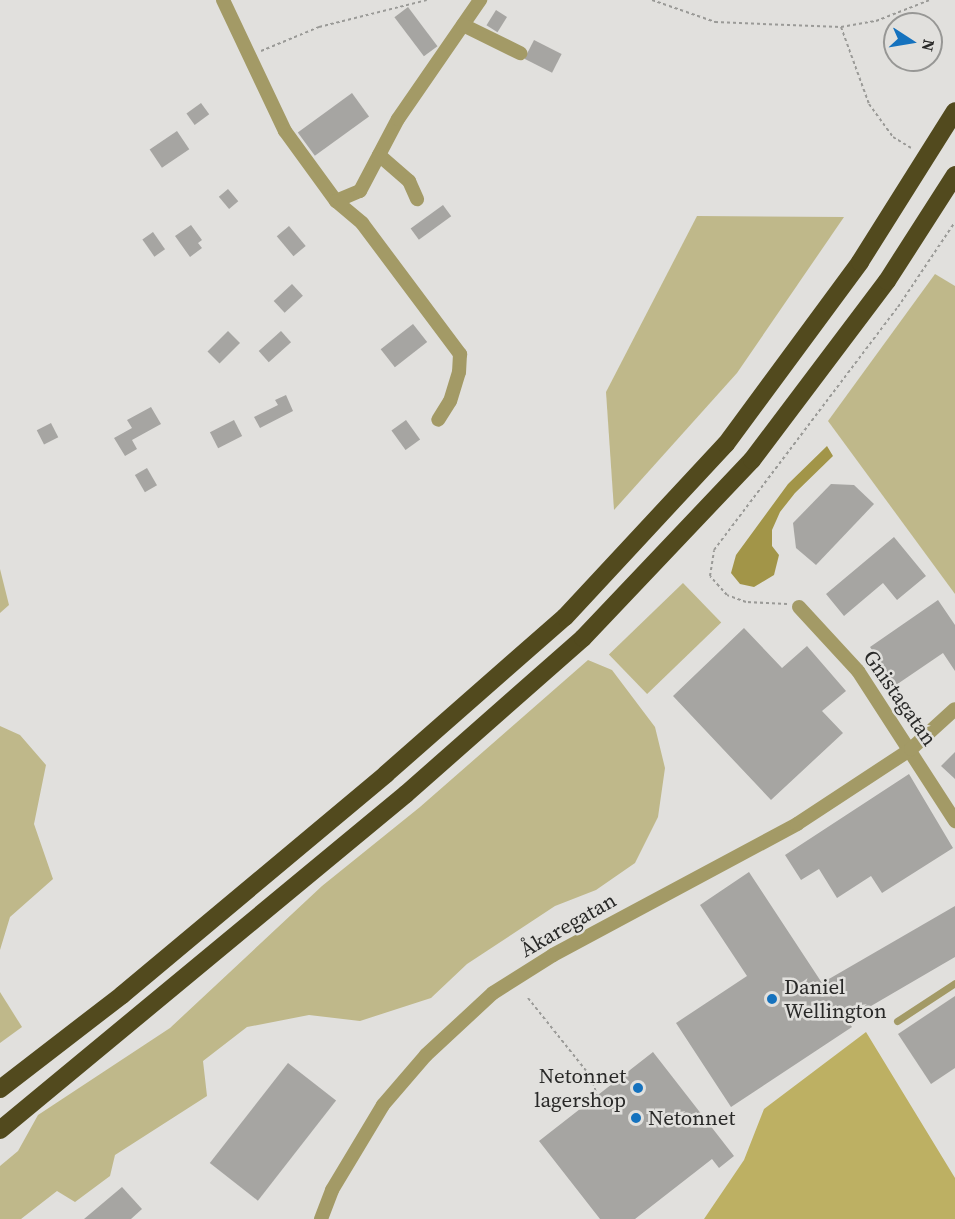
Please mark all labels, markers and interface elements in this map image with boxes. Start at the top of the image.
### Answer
north arrow [883,12,943,72]
text: N [917,37,941,53]
street label: Gnistagatan [858,645,942,751]
street label: Åkaregatan [516,887,620,963]
place label: Daniel Wellington [784,974,887,1024]
marker: Daniel Wellington [765,992,779,1006]
place label: Netonnet lagershop [534,1063,626,1113]
marker: Netonnet lagershop [631,1081,645,1095]
place label: Netonnet [648,1105,735,1131]
marker: Netonnet [629,1111,643,1125]

